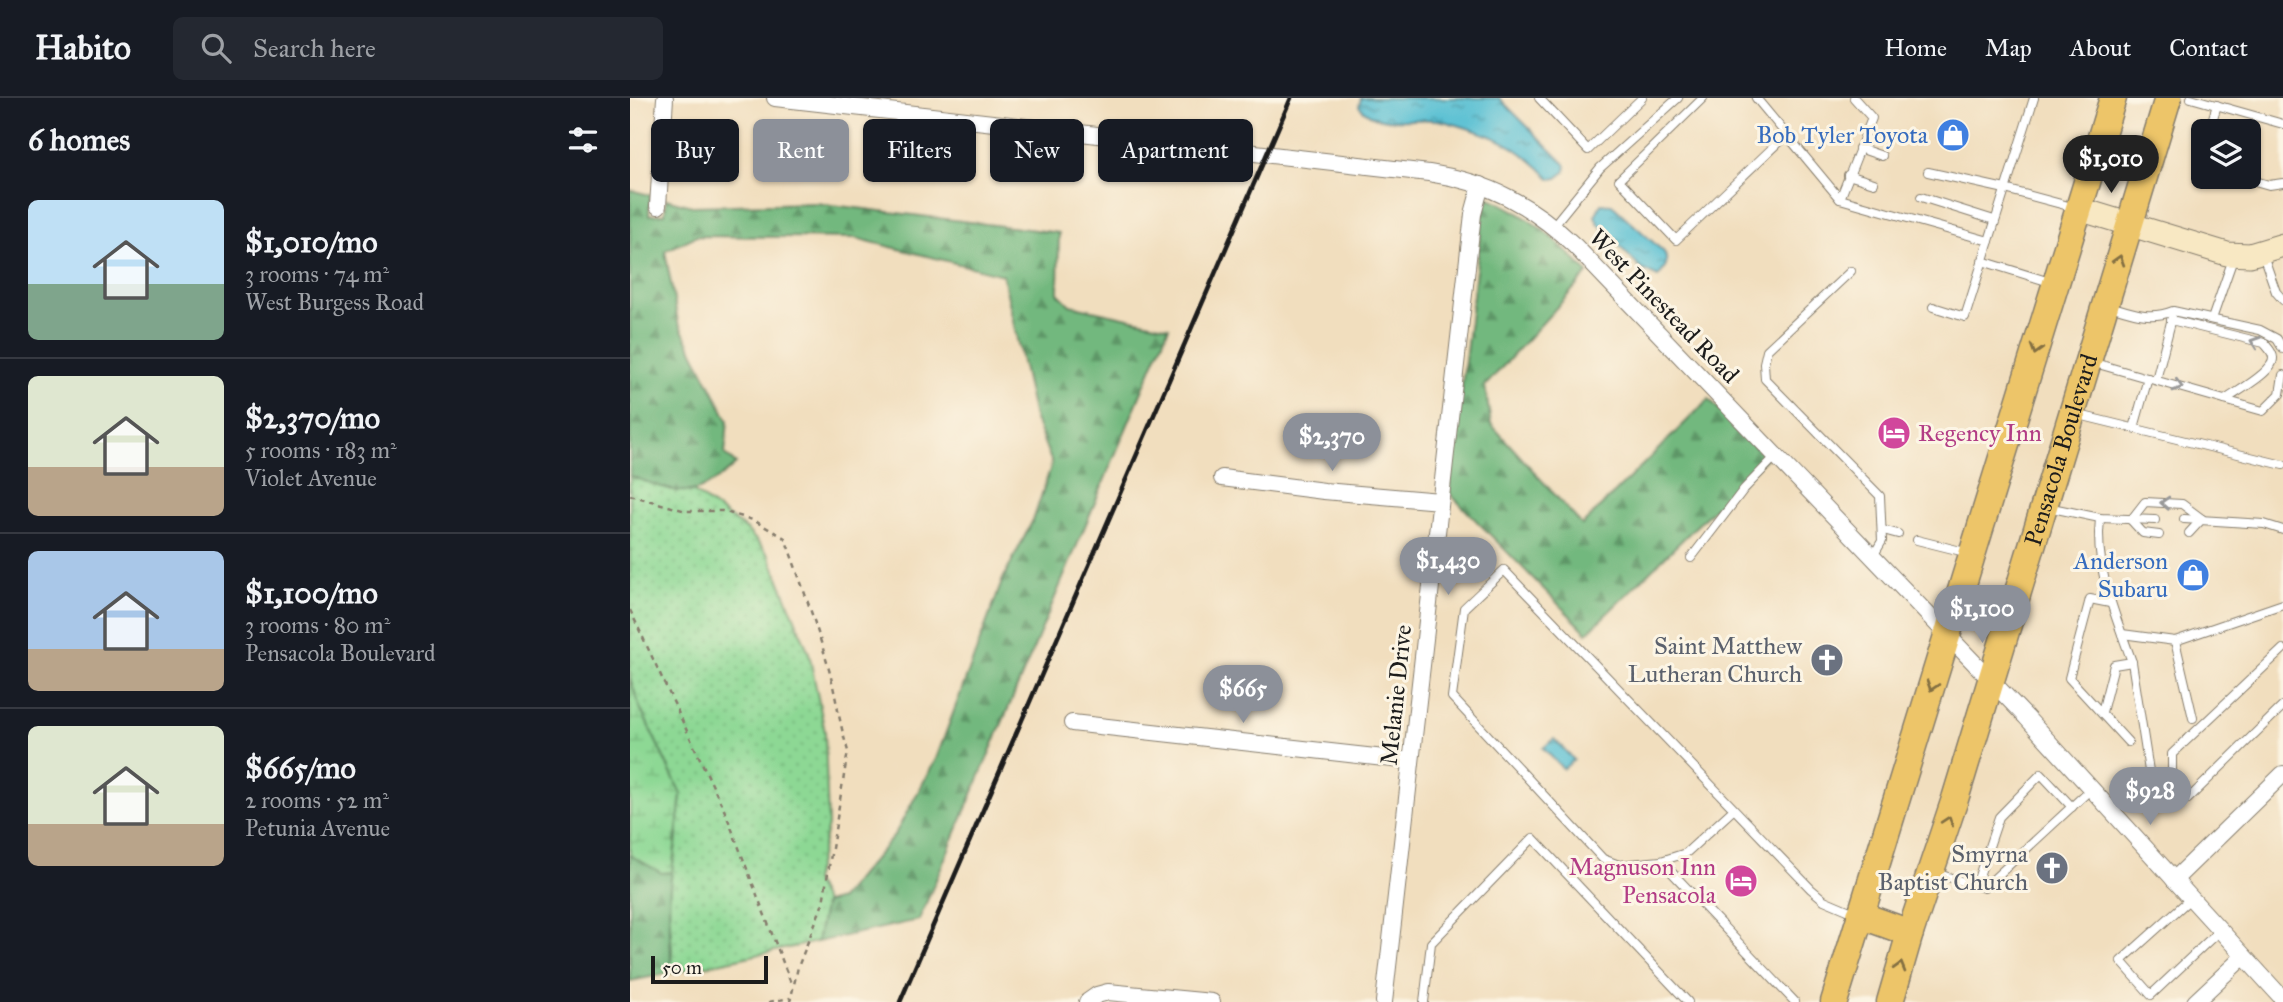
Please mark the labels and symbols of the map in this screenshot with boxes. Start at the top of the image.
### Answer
shop icon: Bob Tyler Toyota [1934,116,1972,154]
place label: Bob Tyler Toyota [1756,120,1929,150]
pin: $1,010 [2054,136,2168,195]
street label: West Pinestead Road [1583,222,1745,390]
one-way arrow [2110,255,2125,267]
one-way arrow [2249,336,2262,350]
one-way arrow [2030,343,2045,355]
street label: Pensacola Boulevard [2018,350,2104,550]
one-way arrow [2172,378,2184,393]
pin: $2,370 [1275,414,1389,473]
hotel icon: Regency Inn [1875,414,1913,452]
place label: Regency Inn [1918,418,2042,448]
one-way arrow [2159,496,2170,511]
pin: $1,430 [1391,538,1505,597]
place label: Anderson Subaru [2073,546,2168,604]
shop icon: Anderson Subaru [2174,556,2212,594]
pin: $1,100 [1925,586,2039,645]
street label: Melanie Drive [1374,623,1418,767]
place label: Saint Matthew Lutheran Church [1628,631,1803,689]
church icon: Saint Matthew Lutheran Church [1808,641,1846,679]
pin: $665 [1202,666,1284,725]
one-way arrow [1926,679,1940,692]
pin: $928 [2109,768,2191,827]
one-way arrow [1939,816,1954,828]
place label: Smyrna Baptist Church [1878,839,2029,897]
church icon: Smyrna Baptist Church [2033,849,2071,887]
place label: Magnuson Inn Pensacola [1569,852,1717,910]
hotel icon: Magnuson Inn Pensacola [1722,862,1760,900]
scale bar [651,953,768,985]
one-way arrow [1892,962,1907,974]

